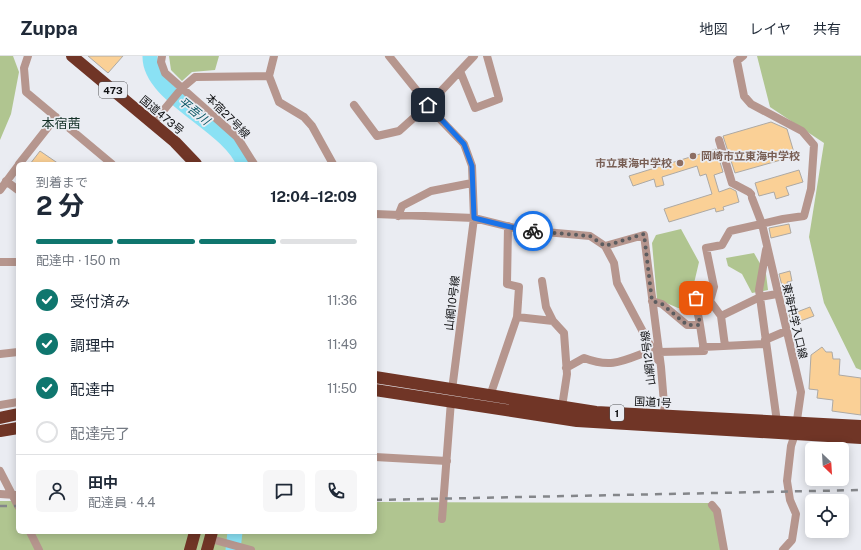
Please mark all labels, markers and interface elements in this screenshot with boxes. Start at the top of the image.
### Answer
text: Zuppa [20,17,78,39]
text: 地図 [699,21,727,37]
text: レイヤ [749,21,791,37]
text: 共有 [813,21,841,37]
road number: 473 [99,82,127,98]
pin [411,88,445,122]
street label: 本宿27号線 [204,92,252,140]
street label: 国道473号 [138,93,186,137]
water label: 平吾川 [176,94,214,129]
icon: home [417,94,439,116]
district label: 本宿茜 [41,116,81,131]
place label: 岡崎市立東海中学校 [701,150,800,162]
marker: 岡崎市立東海中学校 [688,151,698,161]
place label: 市立東海中学校 [595,157,672,169]
marker: 市立東海中学校 [675,158,685,168]
text: 到着まで [36,175,88,190]
text: 12:04–12:09 [270,188,357,205]
text: 2 分 [36,190,84,221]
courier [513,211,553,251]
icon: bike [522,220,544,242]
text: 配達中 · 150 m [36,253,120,268]
street label: 山綱10号線 [443,275,461,331]
pin [679,281,713,315]
street label: 東海中学入口線 [780,282,810,360]
icon: bag [685,287,707,309]
icon: check [36,289,58,311]
text: 受付済み [70,293,130,310]
text: 11:36 [327,293,357,308]
street label: 山綱12号線 [639,330,657,386]
icon: check [36,333,58,355]
text: 調理中 [70,337,115,354]
text: 11:49 [327,337,357,352]
icon: check [36,377,58,399]
text: 配達中 [70,381,115,398]
text: 11:50 [327,381,357,396]
street label: 国道1号 [634,395,672,409]
road number: 1 [610,405,624,421]
text: 配達完了 [70,425,130,442]
north arrow [805,442,849,486]
map controls [805,442,849,538]
button: person [36,470,78,512]
button: chat [263,470,305,512]
button: phone [315,470,357,512]
text: 田中 [88,474,118,491]
button: locate [805,494,849,538]
text: 配達員 · 4.4 [88,495,155,510]

